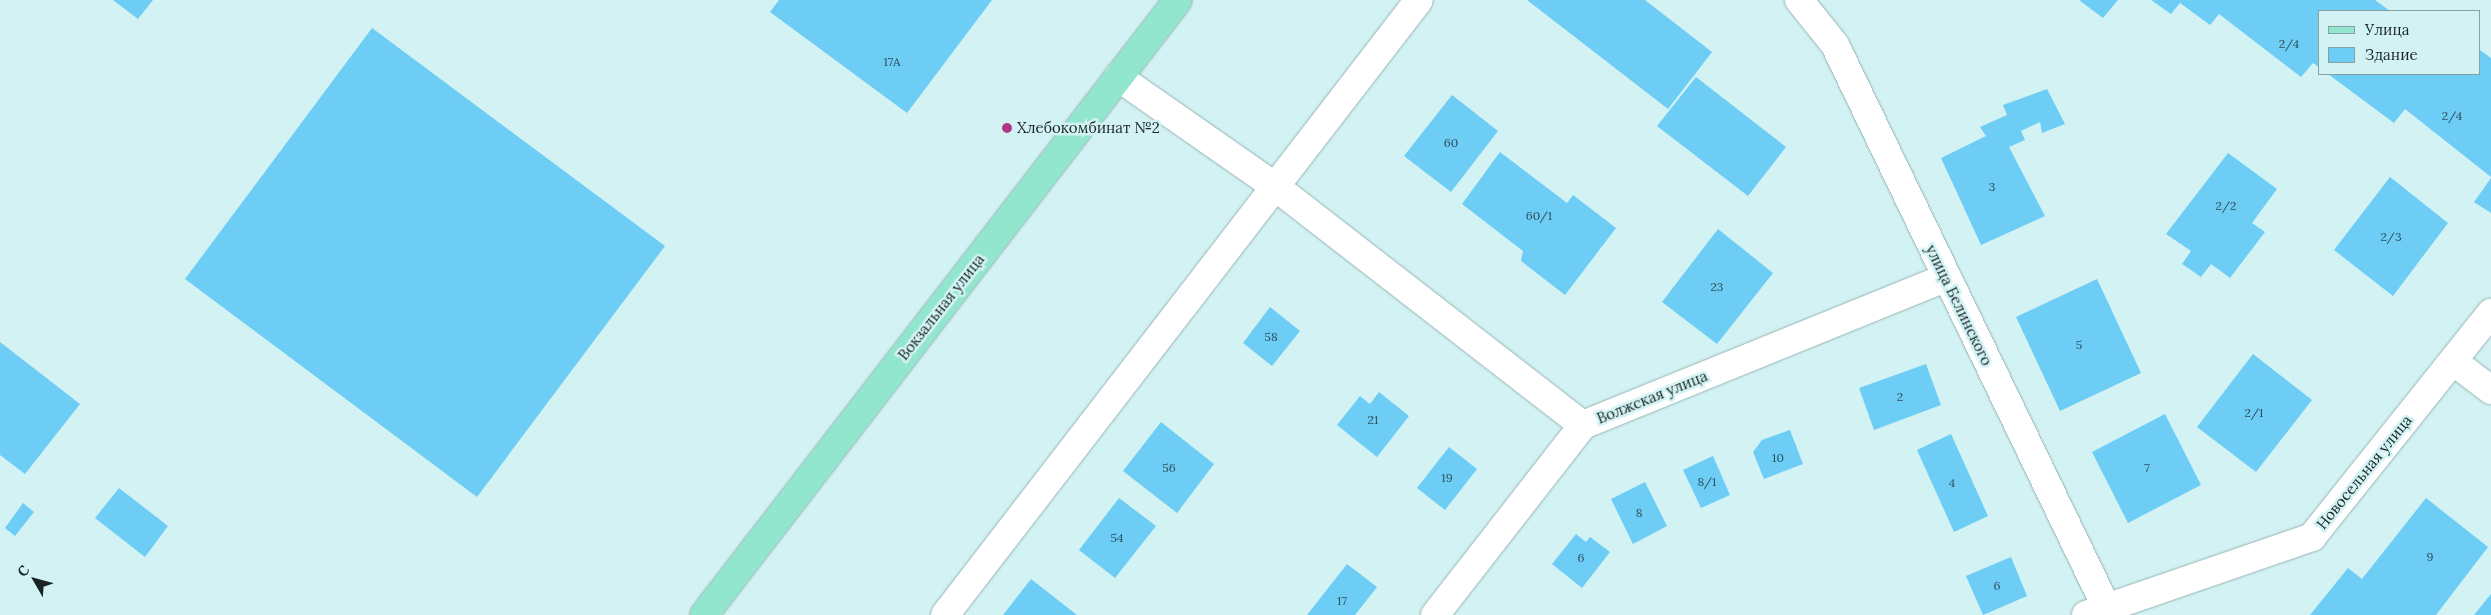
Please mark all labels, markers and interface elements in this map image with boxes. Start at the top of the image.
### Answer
legend [2318,10,2481,75]
text: Улица [2365,20,2409,39]
house number: 2/4 [2279,37,2299,51]
text: Здание [2365,45,2418,64]
house number: 17А [883,55,901,69]
house number: 2/4 [2442,109,2462,123]
place label: Хлебокомбинат №2 [1017,119,1160,137]
marker: Хлебокомбинат №2 [1001,122,1013,134]
house number: 60 [1444,136,1458,150]
house number: 3 [1989,180,1995,194]
house number: 2/2 [2216,199,2236,213]
house number: 60/1 [1526,209,1552,223]
house number: 2/3 [2380,230,2402,244]
street label: улица Белинского [1922,242,1996,368]
street label: Вокзальная улица [894,250,988,364]
house number: 23 [1711,280,1723,294]
house number: 58 [1264,330,1278,344]
house number: 5 [2076,338,2082,352]
street label: Волжская улица [1594,367,1710,427]
house number: 2 [1897,390,1903,404]
house number: 2/1 [2245,406,2263,420]
street label: Новосельная улица [2312,411,2416,533]
house number: 21 [1368,413,1378,427]
house number: 10 [1772,451,1784,465]
house number: 56 [1162,461,1176,475]
house number: 7 [2144,461,2150,475]
house number: 19 [1441,471,1453,485]
house number: 8/1 [1698,475,1716,489]
house number: 4 [1949,476,1955,490]
house number: 8 [1636,506,1642,520]
house number: 54 [1110,531,1124,545]
house number: 9 [2427,550,2433,564]
house number: 6 [1578,551,1584,565]
north arrow [10,555,60,605]
text: С [13,561,33,580]
house number: 6 [1994,579,2000,593]
house number: 17 [1337,594,1347,608]

